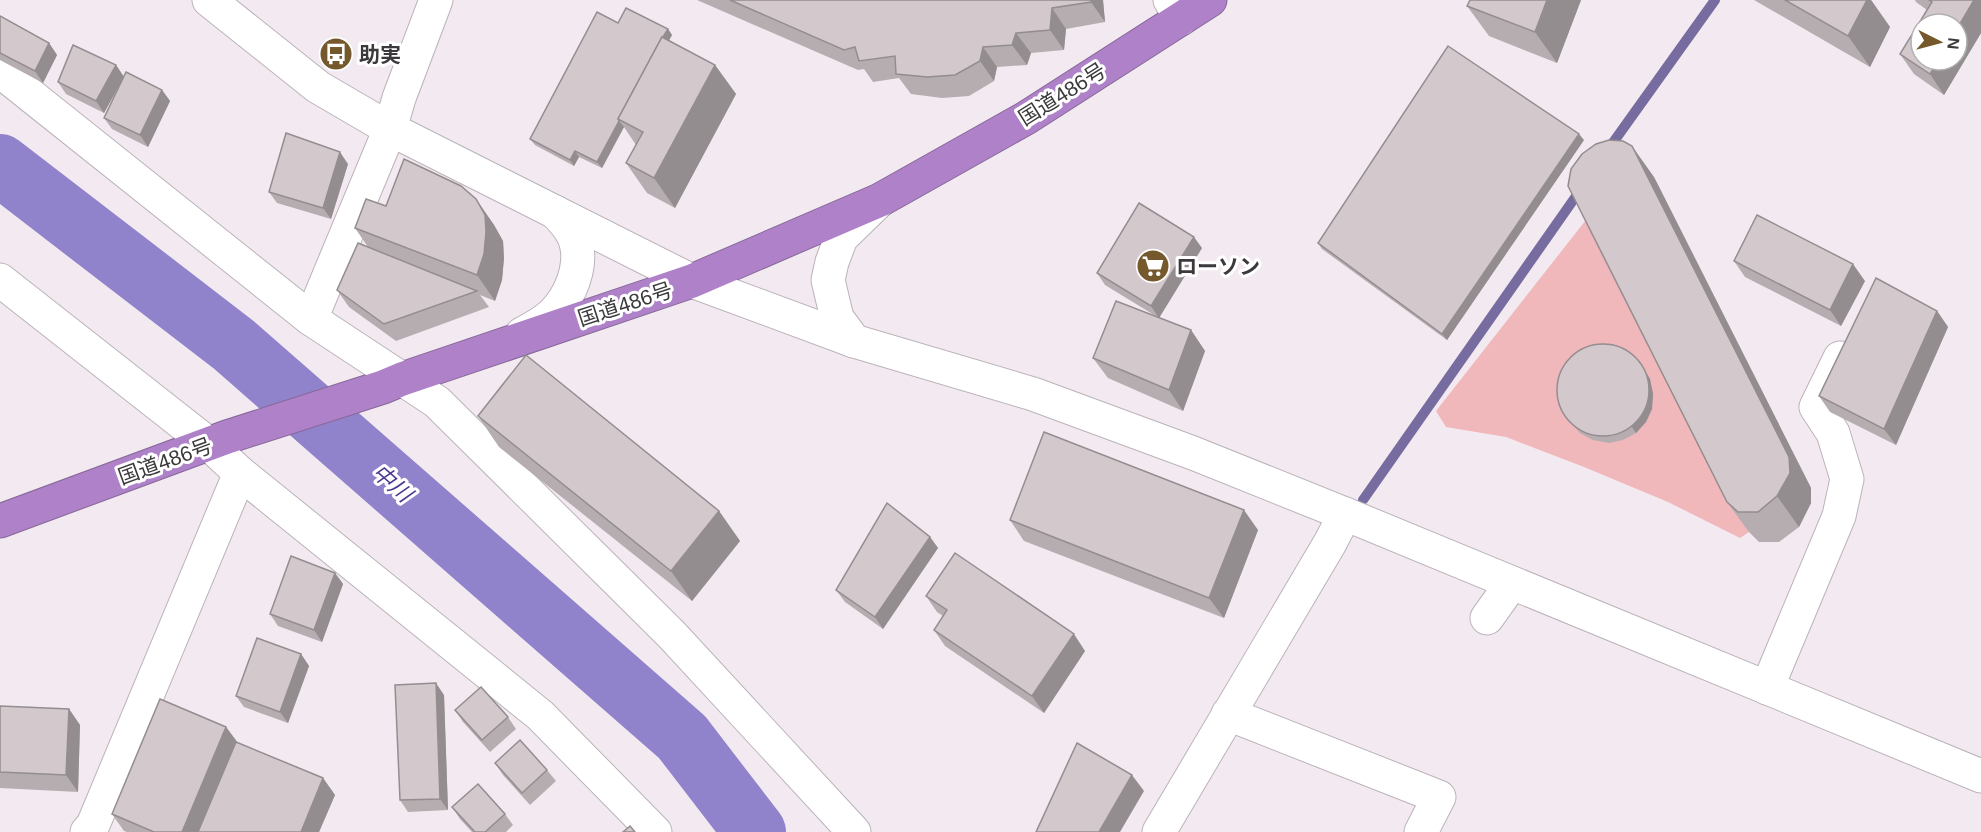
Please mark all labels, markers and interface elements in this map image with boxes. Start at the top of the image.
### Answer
north arrow [1909,12,1969,72]
bus stop icon: 助実 [318,36,354,72]
text: N [1944,37,1962,50]
place label: 助実 [359,43,401,66]
street label: 国道486号 [1014,58,1110,130]
supermarket icon: ローソン [1135,248,1171,284]
place label: ローソン [1176,255,1260,278]
street label: 国道486号 [575,278,675,330]
street label: 国道486号 [115,433,215,489]
water label: 中川 [367,459,418,508]

